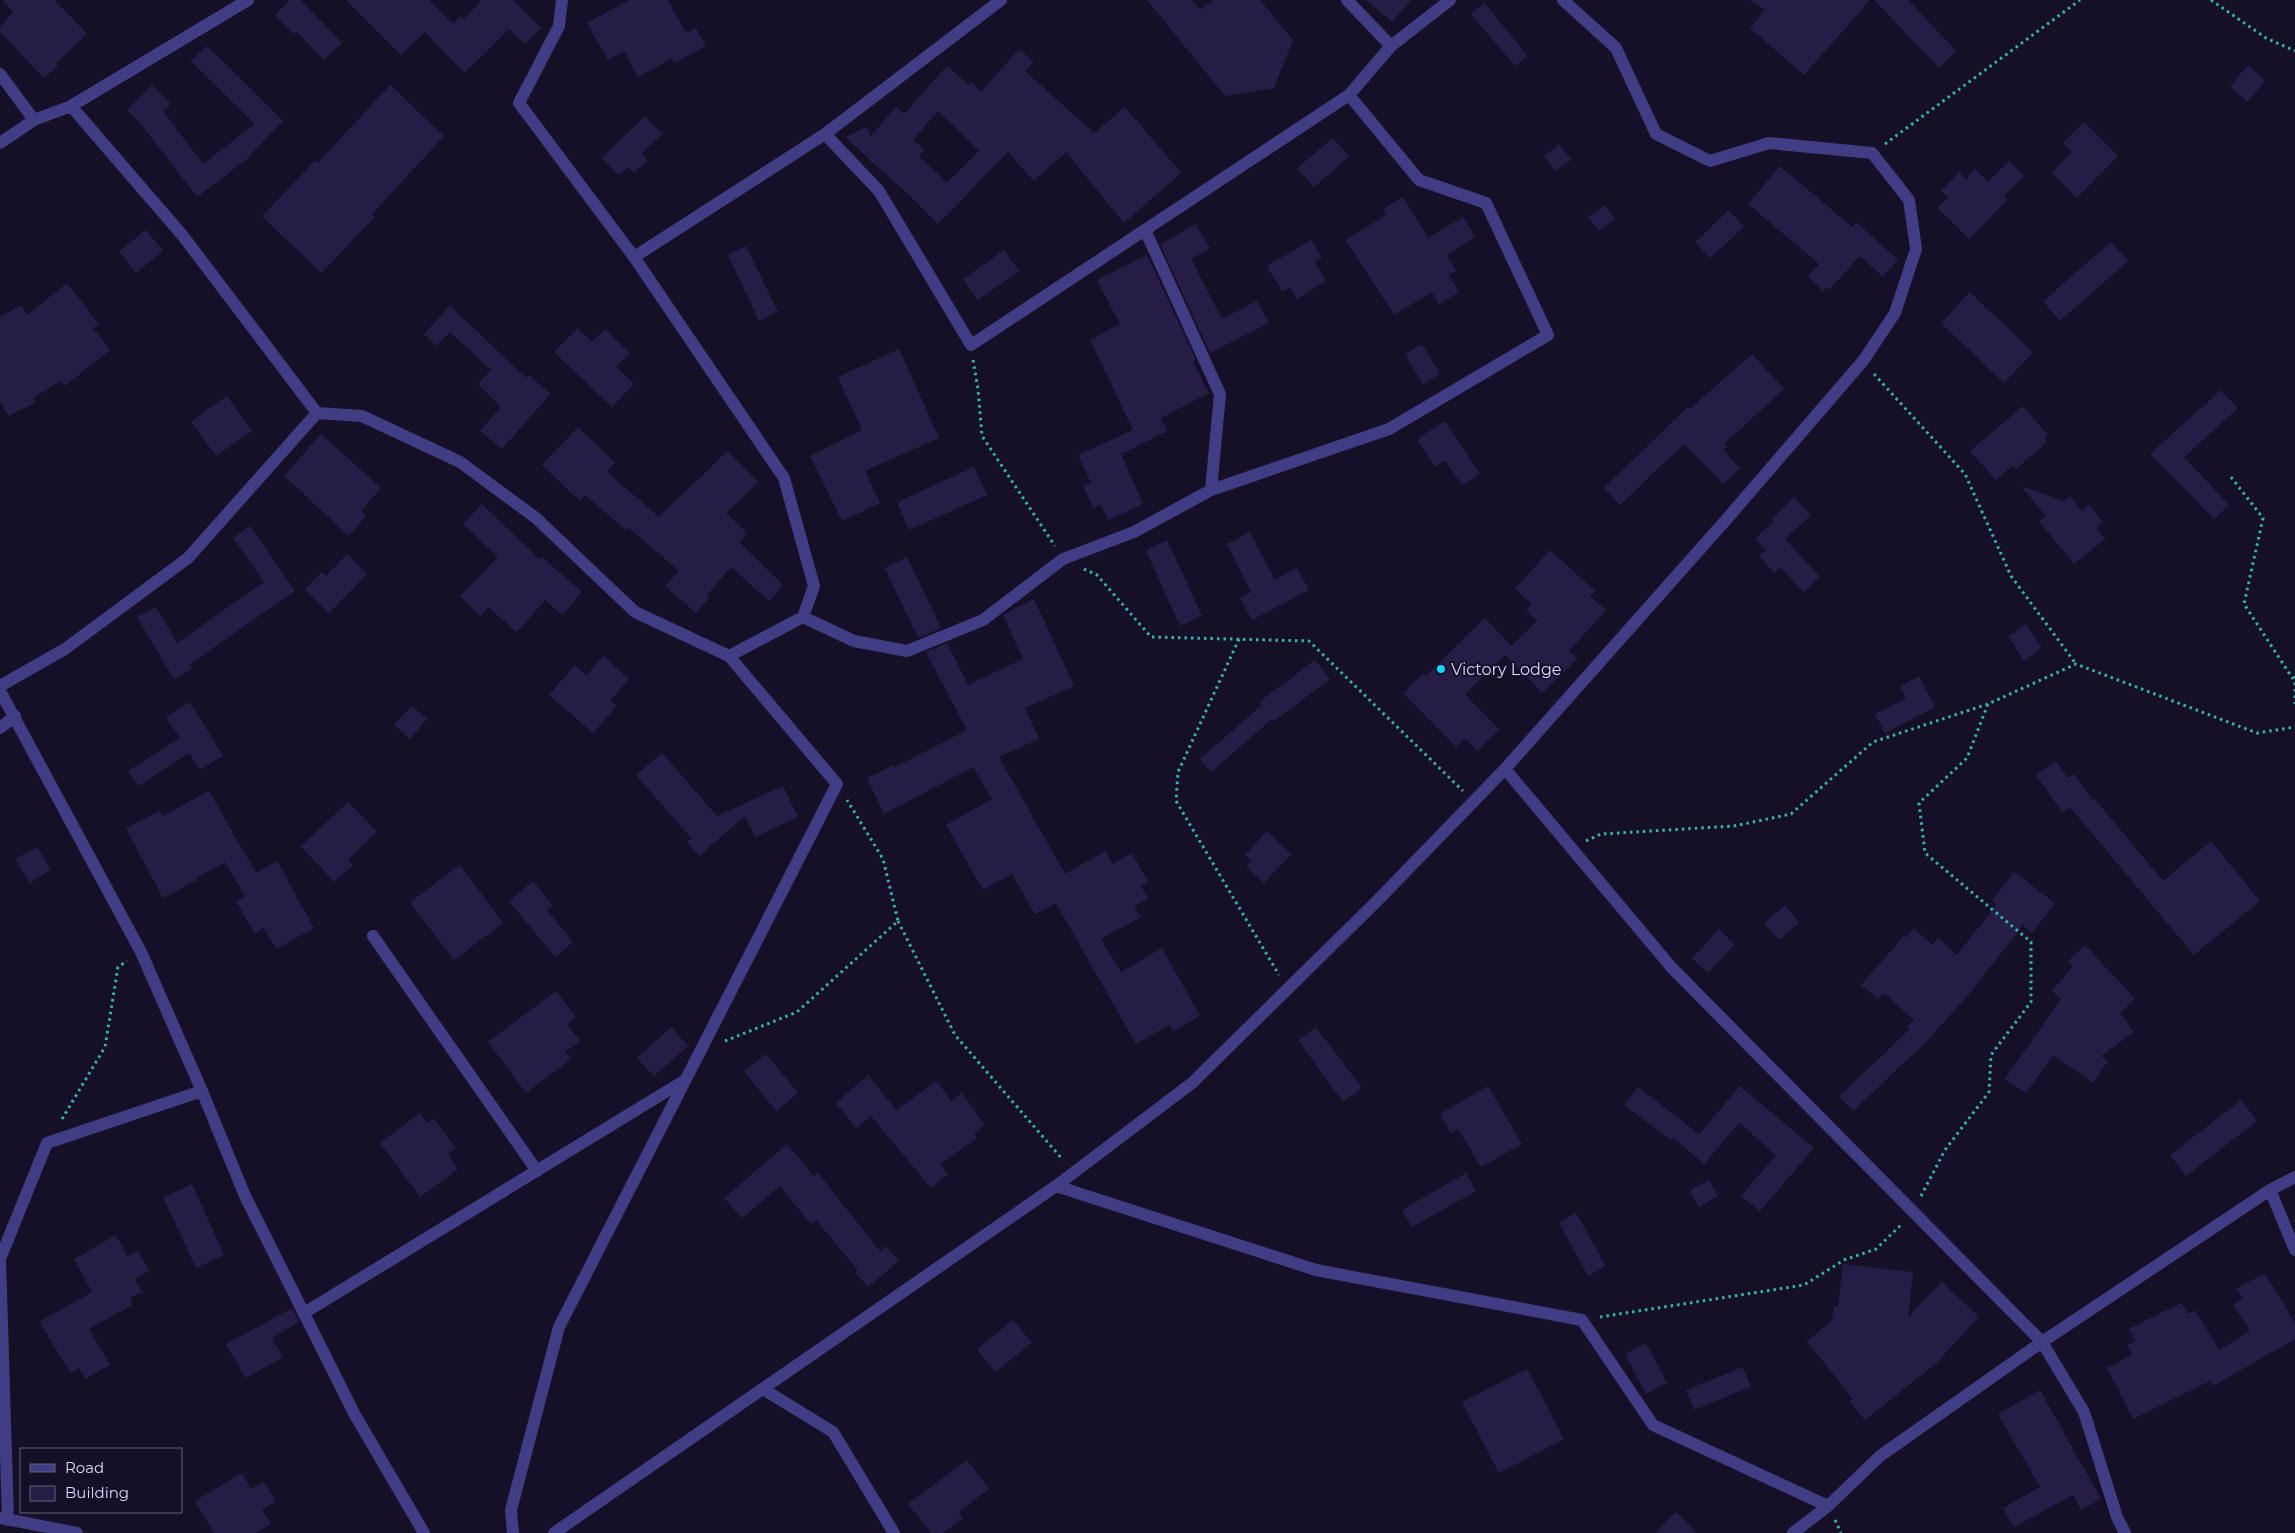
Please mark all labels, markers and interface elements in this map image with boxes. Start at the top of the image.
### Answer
place label: Victory Lodge [1451,660,1562,679]
marker: Victory Lodge [1435,663,1447,675]
legend [20,1448,182,1513]
text: Road [65,1458,104,1477]
text: Building [65,1483,129,1502]

